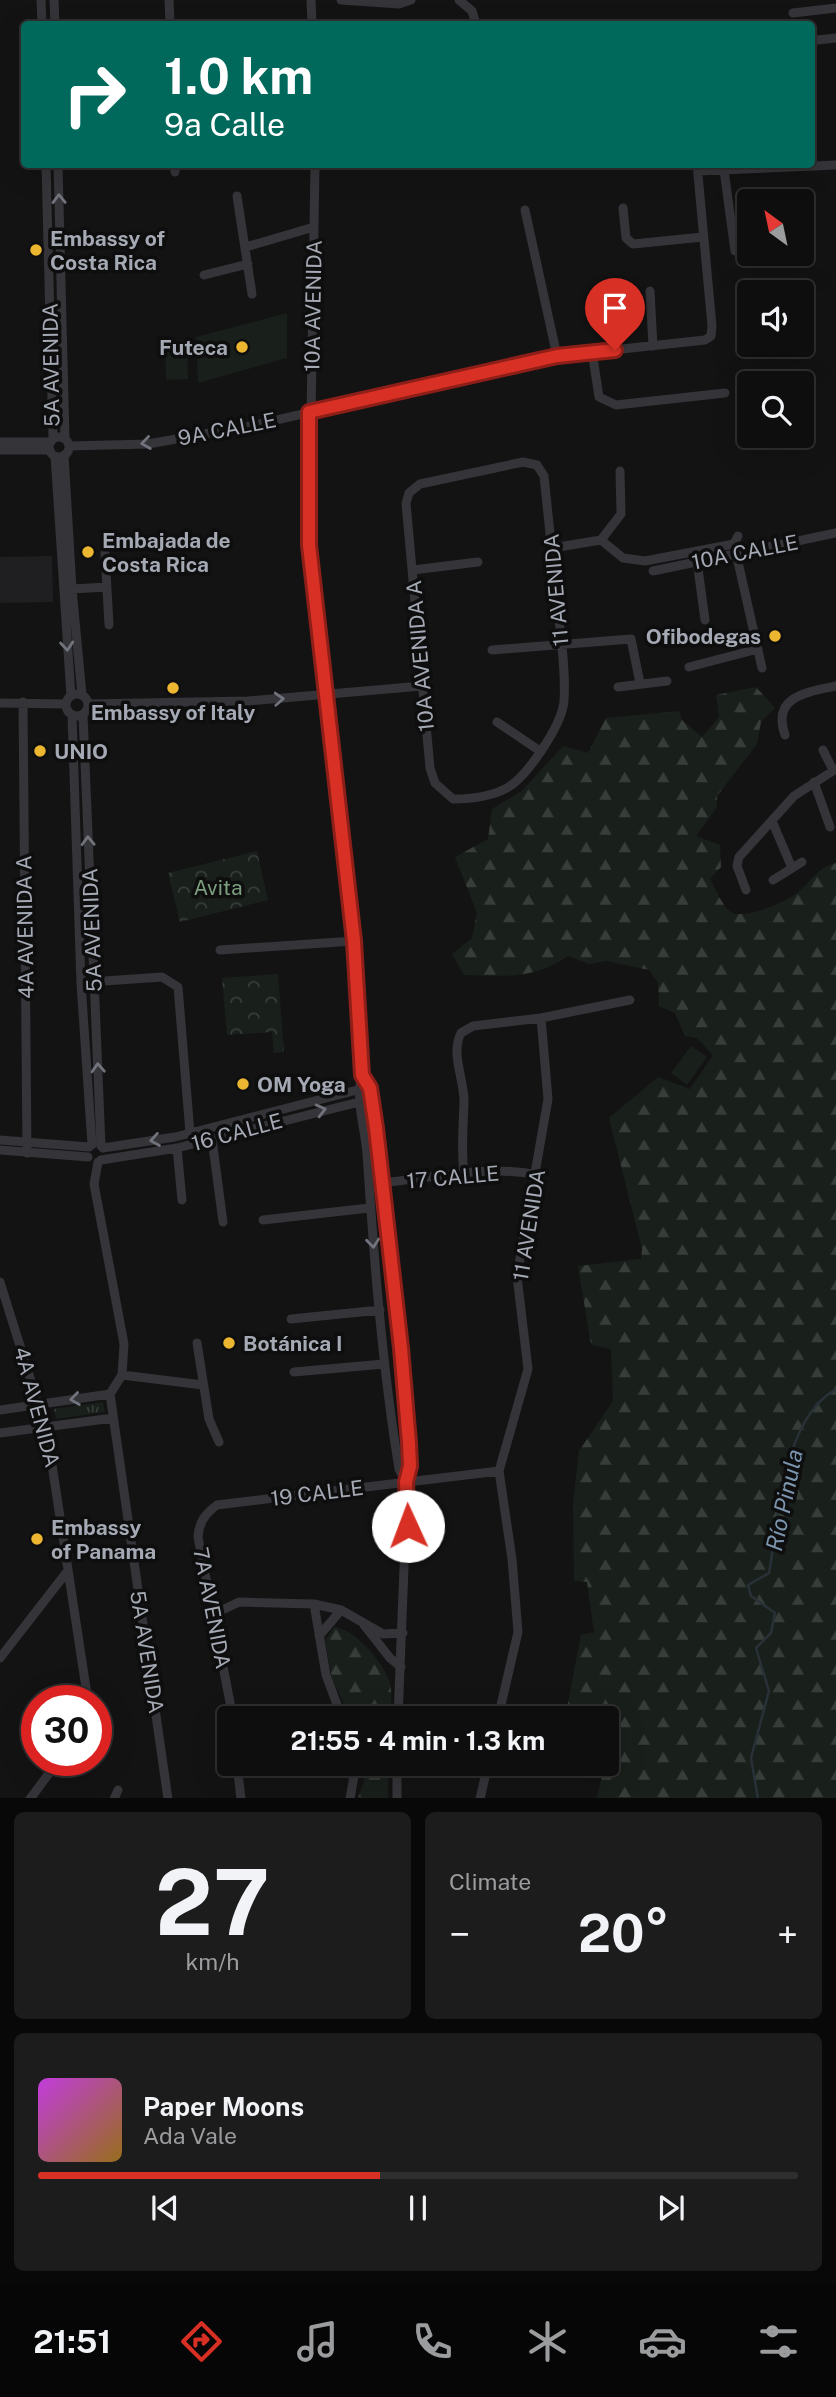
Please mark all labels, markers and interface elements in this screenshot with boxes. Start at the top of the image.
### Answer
text: 1.0 km [164,47,313,105]
icon: right [49,49,140,140]
text: 9a Calle [164,106,285,143]
north arrow [737,189,814,266]
map controls [737,189,814,448]
one-way arrow [51,193,67,204]
place label: Embassy of Costa Rica [50,226,165,275]
street label: 10A AVENIDA [299,240,327,372]
marker: Embassy of Costa Rica [28,242,44,258]
pin [585,278,645,350]
button: sound [737,280,814,357]
icon: arrive [596,289,634,327]
street label: 5A AVENIDA [37,303,65,427]
place label: Futeca [159,335,228,360]
marker: Futeca [234,339,250,355]
button: search [737,371,814,448]
street label: 9A CALLE [176,407,278,451]
one-way arrow [140,436,152,451]
place label: Embajada de Costa Rica [102,528,231,577]
street label: 10A CALLE [690,529,800,575]
street label: 11 AVENIDA [539,533,573,647]
marker: Embajada de Costa Rica [80,544,96,560]
street label: 10A AVENIDA A [401,579,439,733]
place label: Ofibodegas [646,624,761,649]
marker: Ofibodegas [767,628,783,644]
one-way arrow [59,641,74,652]
marker: Embassy of Italy [165,680,181,696]
one-way arrow [274,692,285,707]
place label: Embassy of Italy [91,700,256,725]
place label: UNIO [54,739,108,764]
marker: UNIO [32,743,48,759]
one-way arrow [81,835,96,846]
street label: 4A AVENIDA A [11,855,39,999]
street label: 5A AVENIDA [77,868,107,992]
park label: Avita [193,875,243,900]
one-way arrow [90,1062,105,1073]
place label: OM Yoga [257,1072,346,1097]
marker: OM Yoga [235,1076,251,1092]
one-way arrow [315,1104,327,1118]
street label: 16 CALLE [189,1108,285,1156]
one-way arrow [149,1132,161,1147]
street label: 17 CALLE [406,1161,500,1193]
street label: 11 AVENIDA [508,1167,550,1283]
one-way arrow [365,1238,380,1249]
place label: Botánica I [243,1331,342,1356]
marker: Botánica I [221,1335,237,1351]
street label: 4A AVENIDA [9,1344,65,1470]
one-way arrow [69,1391,81,1406]
water label: Río Pinula [760,1447,808,1553]
street label: 19 CALLE [269,1475,365,1511]
position arrow [371,1489,445,1563]
place label: Embassy of Panama [51,1515,156,1564]
marker: Embassy of Panama [29,1531,45,1547]
street label: 7A AVENIDA [188,1545,236,1671]
street label: 5A AVENIDA [125,1589,169,1715]
speed limit sign: 30 [21,1685,112,1776]
text: 21:55 · 4 min · 1.3 km [291,1725,545,1756]
text: 27 [155,1849,270,1955]
text: Climate [449,1868,531,1895]
text: 20° [578,1903,669,1964]
text: − [449,1912,470,1957]
text: + [777,1912,798,1957]
text: km/h [185,1948,240,1975]
text: Paper Moons [143,2091,304,2122]
text: Ada Vale [143,2122,237,2149]
icon: previous [146,2189,184,2227]
icon: pause [399,2189,437,2227]
icon: next [652,2189,690,2227]
icon: directions [177,2317,226,2366]
icon: music [293,2317,342,2366]
icon: phone [408,2317,457,2366]
icon: climate [523,2317,572,2366]
icon: car [638,2317,687,2366]
icon: filters [754,2317,803,2366]
text: 21:51 [33,2323,111,2360]

